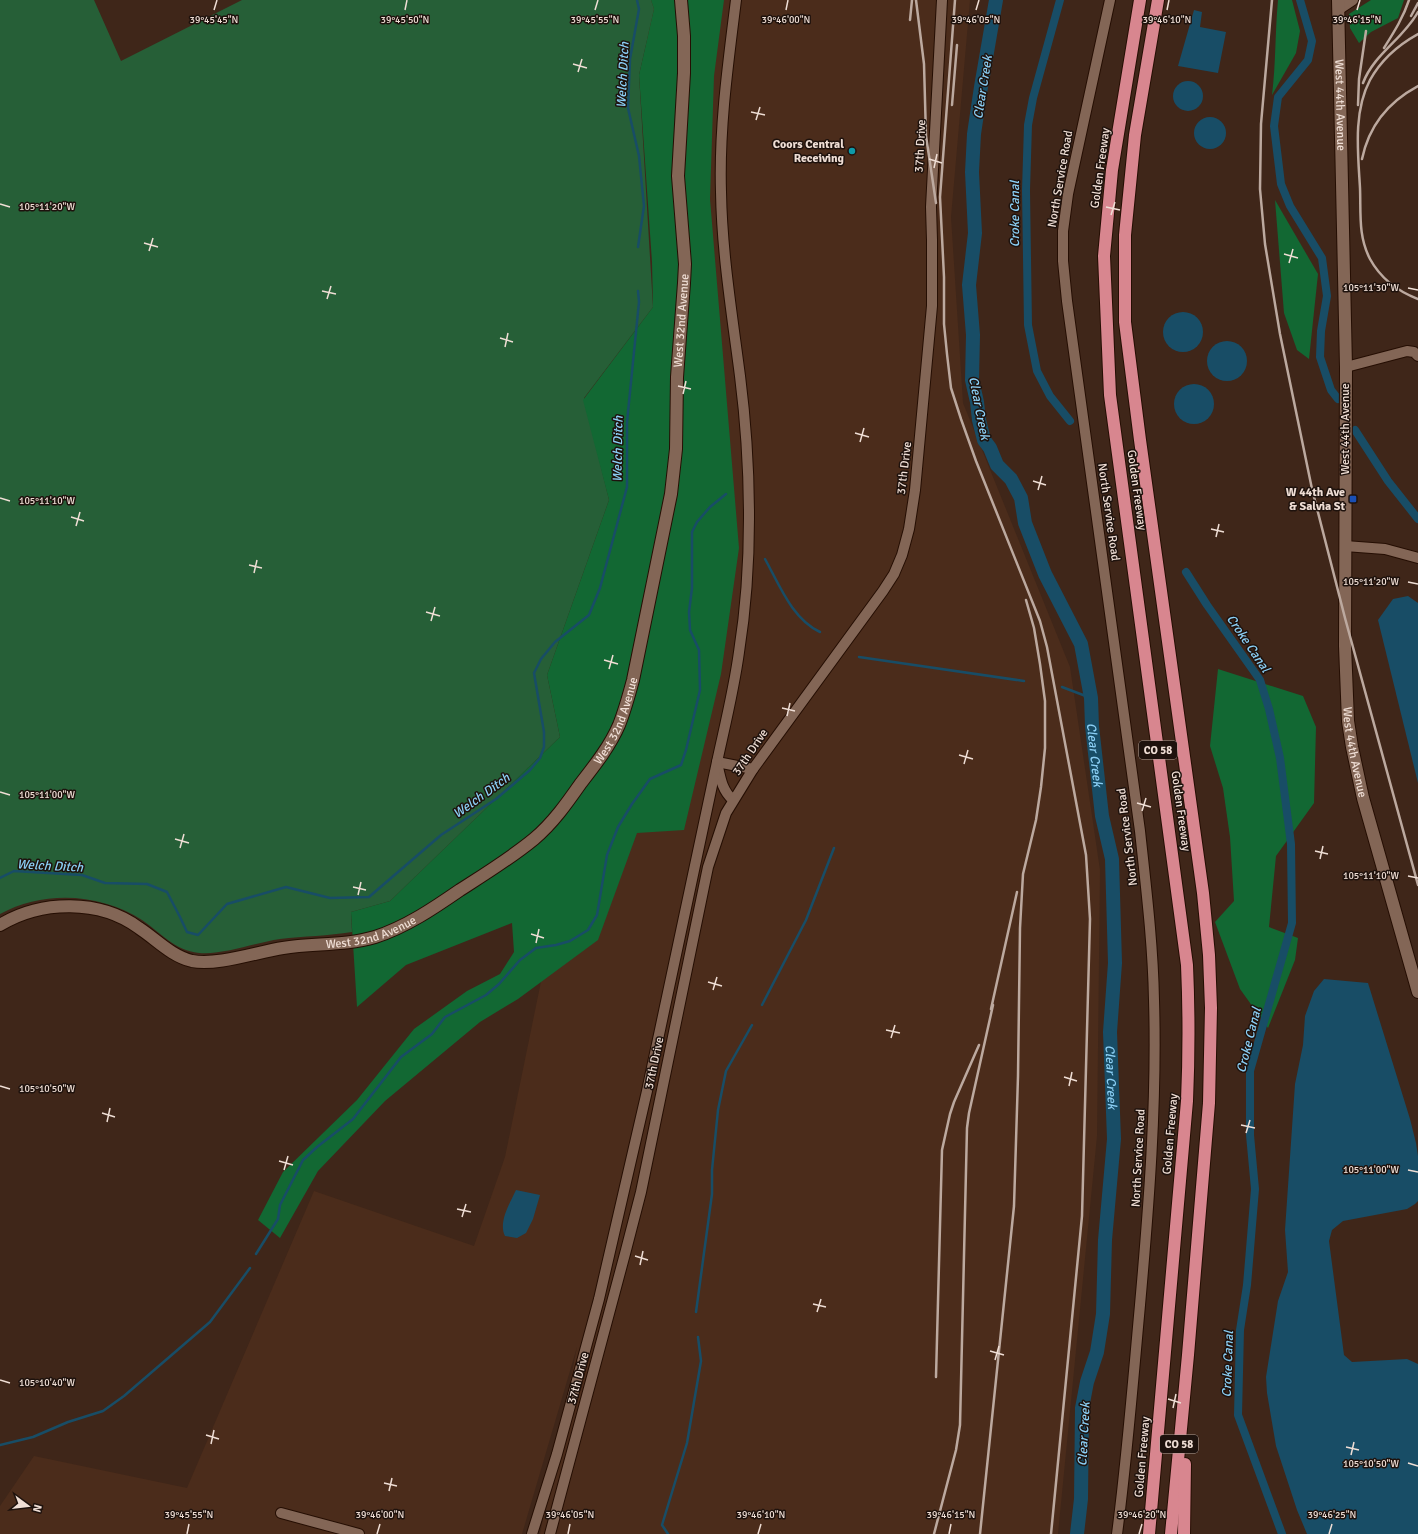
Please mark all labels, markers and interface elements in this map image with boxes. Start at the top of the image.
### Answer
text: 39°45'45"N [190,14,238,26]
text: 39°45'50"N [381,14,429,26]
text: 39°45'55"N [571,14,619,26]
text: 39°46'00"N [762,14,810,26]
text: 39°46'05"N [952,14,1000,26]
text: 39°46'10"N [1143,14,1191,26]
text: 39°46'15"N [1333,14,1381,26]
water label: Welch Ditch [613,41,633,109]
water label: Clear Creek [970,53,996,120]
street label: West 44th Avenue [1331,59,1348,151]
street label: 37th Drive [912,119,929,173]
street label: Golden Freeway [1087,126,1114,209]
street label: North Service Road [1045,129,1076,229]
place label: Coors Central Receiving [773,137,845,166]
marker: Coors Central Receiving [847,146,857,156]
water label: Croke Canal [1007,179,1023,247]
text: 105°11'20"W [19,201,75,213]
street label: West 32nd Avenue [671,273,692,368]
text: 105°11'30"W [1343,282,1399,294]
water label: Clear Creek [965,375,993,443]
street label: West 44th Avenue [1338,383,1353,475]
water label: Welch Ditch [609,415,627,482]
street label: 37th Drive [894,441,915,495]
street label: Golden Freeway [1123,449,1150,532]
street label: North Service Road [1094,462,1123,562]
place label: W 44th Ave & Salvia St [1286,485,1346,514]
marker: W 44th Ave & Salvia St [1348,494,1358,504]
text: 105°11'10"W [19,495,75,507]
text: 105°11'20"W [1343,576,1399,588]
water label: Croke Canal [1223,611,1274,677]
street label: West 32nd Avenue [591,676,641,767]
street label: West 44th Avenue [1339,707,1370,799]
water label: Clear Creek [1083,722,1106,789]
street label: 37th Drive [729,726,772,779]
road number: CO 58 [1139,741,1177,759]
water label: Welch Ditch [450,769,514,822]
street label: Golden Freeway [1167,770,1194,853]
street label: North Service Road [1114,787,1141,887]
text: 105°11'00"W [19,789,75,801]
water label: Welch Ditch [16,856,84,876]
text: 105°11'10"W [1343,870,1399,882]
street label: West 32nd Avenue [325,913,419,952]
water label: Croke Canal [1233,1005,1265,1075]
street label: 37th Drive [642,1036,667,1091]
water label: Clear Creek [1101,1045,1120,1111]
text: 105°10'50"W [19,1083,75,1095]
street label: Golden Freeway [1159,1093,1182,1175]
street label: North Service Road [1128,1109,1149,1208]
text: 105°11'00"W [1343,1164,1399,1176]
water label: Croke Canal [1219,1329,1237,1398]
street label: 37th Drive [564,1351,593,1406]
text: 105°10'40"W [19,1377,75,1389]
water label: Clear Creek [1074,1400,1094,1467]
street label: Golden Freeway [1131,1416,1154,1498]
road number: CO 58 [1160,1435,1198,1453]
text: 105°10'50"W [1343,1458,1399,1470]
north arrow [8,1486,48,1526]
text: N [30,1503,44,1514]
text: 39°45'55"N [165,1509,213,1521]
text: 39°46'00"N [356,1509,404,1521]
text: 39°46'05"N [546,1509,594,1521]
text: 39°46'10"N [737,1509,785,1521]
text: 39°46'15"N [927,1509,975,1521]
text: 39°46'20"N [1118,1509,1166,1521]
text: 39°46'25"N [1308,1509,1356,1521]

